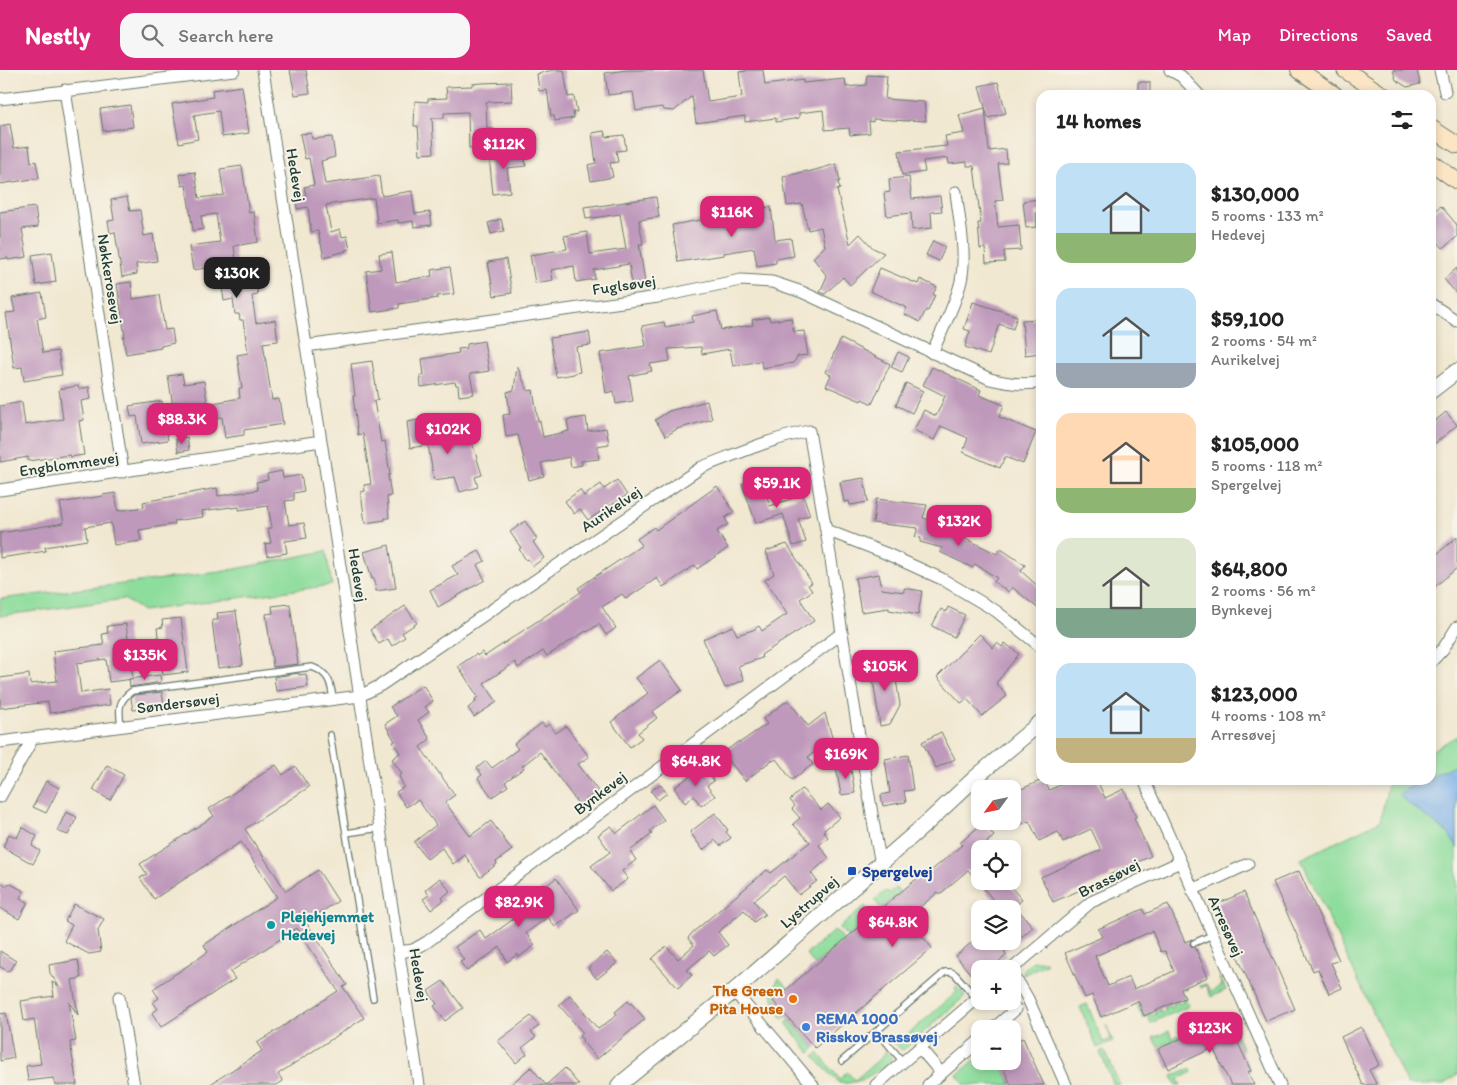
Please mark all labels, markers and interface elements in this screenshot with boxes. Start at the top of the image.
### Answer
search box [120,13,470,58]
text: Nestly [25,21,90,50]
icon: search [138,21,166,49]
text: Search here [178,24,274,47]
text: Map [1218,24,1251,46]
text: Directions [1279,24,1358,46]
text: Saved [1386,24,1432,46]
icon: filters [1388,106,1416,134]
text: 14 homes [1056,108,1141,133]
pin: $112K [469,128,539,170]
text: $112K [483,134,525,153]
street label: Hedevej [282,147,310,203]
text: $130,000 [1211,181,1300,206]
icon: home [1096,183,1156,243]
pin: $116K [697,196,767,238]
text: $116K [711,202,753,221]
text: 5 rooms · 133 m² [1211,206,1324,225]
text: Hedevej [1211,225,1265,244]
street label: Nøkkerosevej [93,232,127,326]
pin: $130K [202,256,272,299]
text: $130K [215,263,259,282]
street label: Fuglsøvej [591,271,657,299]
text: $59,100 [1211,306,1284,331]
icon: home [1096,308,1156,368]
text: 2 rooms · 54 m² [1211,331,1317,350]
text: Aurikelvej [1211,350,1280,369]
pin: $88.3K [141,402,223,445]
text: $88.3K [158,409,206,428]
pin: $102K [413,412,483,455]
text: $102K [426,419,470,438]
text: $105,000 [1211,431,1299,456]
icon: home [1096,433,1156,493]
street label: Engblommevej [18,448,120,480]
text: 5 rooms · 118 m² [1211,456,1322,475]
pin: $59.1K [736,466,818,509]
text: $59.1K [754,473,800,492]
text: Spergelvej [1211,475,1282,494]
street label: Aurikelvej [577,482,645,536]
pin: $132K [924,504,994,547]
text: $132K [938,511,980,530]
street label: Hedevej [344,547,372,603]
text: $64,800 [1211,556,1288,581]
icon: home [1096,558,1156,618]
text: 2 rooms · 56 m² [1211,581,1316,600]
text: Bynkevej [1211,600,1272,619]
pin: $135K [110,638,180,681]
text: $135K [124,645,166,664]
pin: $105K [850,650,920,692]
text: $105K [863,656,907,675]
text: $123,000 [1211,681,1298,706]
icon: home [1096,683,1156,743]
street label: Søndersøvej [136,689,220,717]
text: 4 rooms · 108 m² [1211,706,1326,725]
text: Arresøvej [1211,725,1276,744]
pin: $169K [811,738,881,780]
pin: $64.8K [655,744,737,787]
text: $169K [825,744,867,763]
text: $64.8K [671,751,721,770]
street label: Bynkevej [570,767,630,819]
north arrow [971,780,1021,830]
map controls [971,780,1021,1070]
button: locate [971,840,1021,890]
street label: Brassøvej [1075,854,1143,902]
place label: Spergelvej [862,862,933,882]
marker: Spergelvej [846,865,858,877]
street label: Lystrupvej [776,872,842,932]
pin: $82.9K [478,886,560,928]
text: $82.9K [495,892,543,911]
street label: Arresøvej [1204,893,1248,959]
button: layers [971,900,1021,950]
pin: $64.8K [852,906,934,948]
place label: Plejehjemmet Hedevej [281,907,374,945]
text: $64.8K [868,912,918,931]
marker: Plejehjemmet Hedevej [265,919,277,931]
street label: Hedevej [405,947,433,1003]
button: + [971,960,1021,1010]
place label: The Green Pita House [710,981,784,1018]
marker: The Green Pita House [787,993,799,1005]
place label: REMA 1000 Risskov Brassøvej [816,1009,938,1047]
pin: $123K [1175,1012,1245,1054]
text: $123K [1189,1018,1231,1037]
button: − [971,1020,1021,1070]
marker: REMA 1000 Risskov Brassøvej [800,1021,812,1033]

